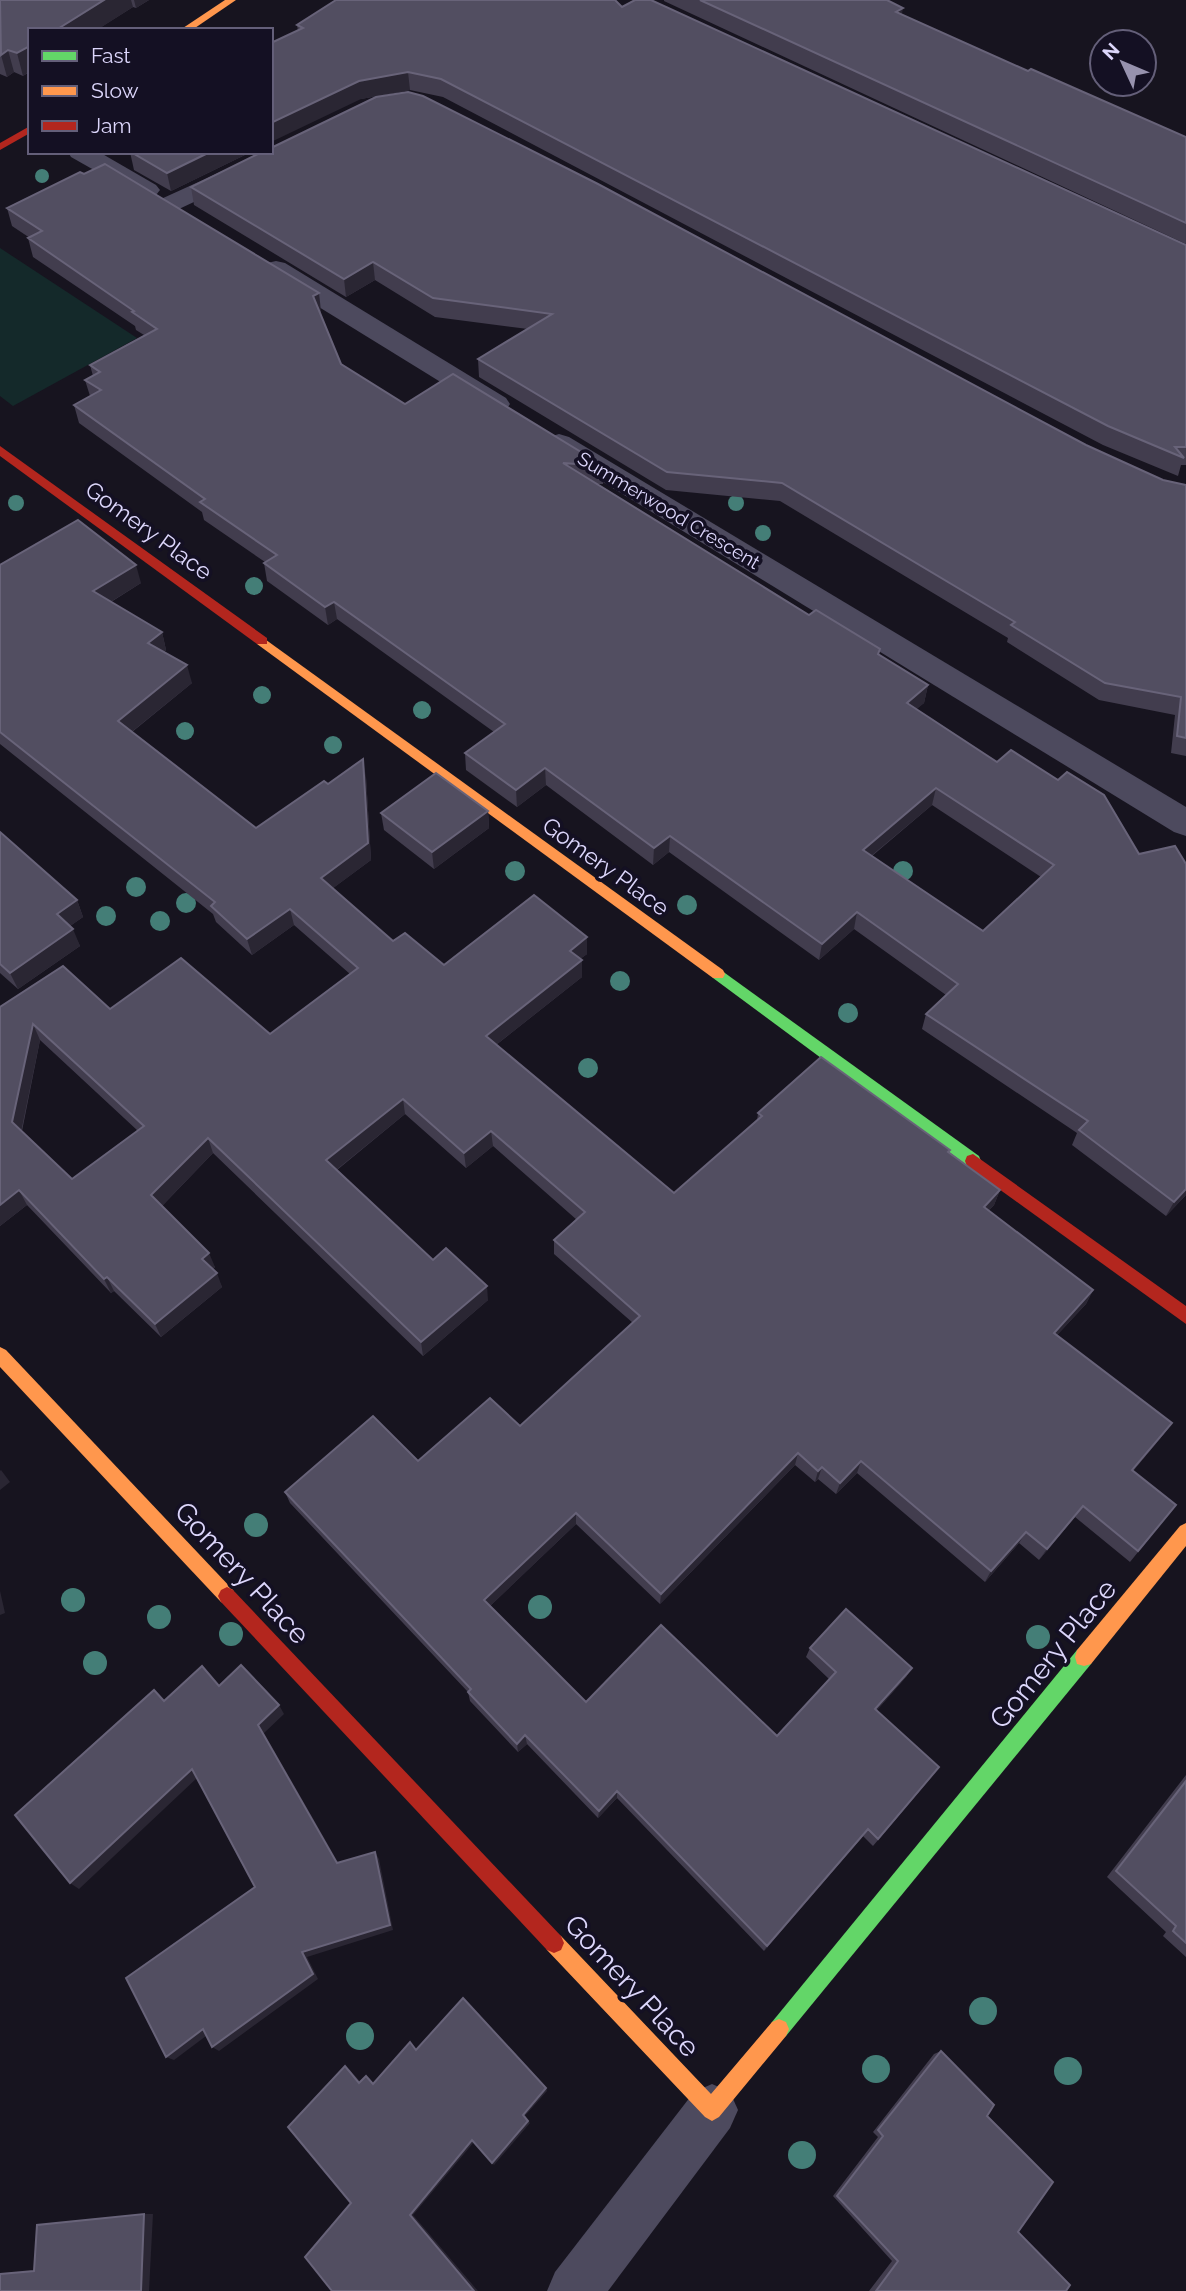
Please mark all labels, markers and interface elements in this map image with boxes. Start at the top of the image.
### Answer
legend [28,28,273,154]
north arrow [1088,28,1158,98]
text: N [1098,38,1124,64]
text: Fast [91,43,131,68]
text: Slow [91,78,139,103]
text: Jam [91,113,132,138]
street label: Summerwood Crescent [574,447,765,573]
street label: Gomery Place [81,475,217,585]
street label: Gomery Place [538,811,674,921]
street label: Gomery Place [168,1495,316,1651]
street label: Gomery Place [983,1573,1123,1735]
street label: Gomery Place [558,1908,706,2064]

